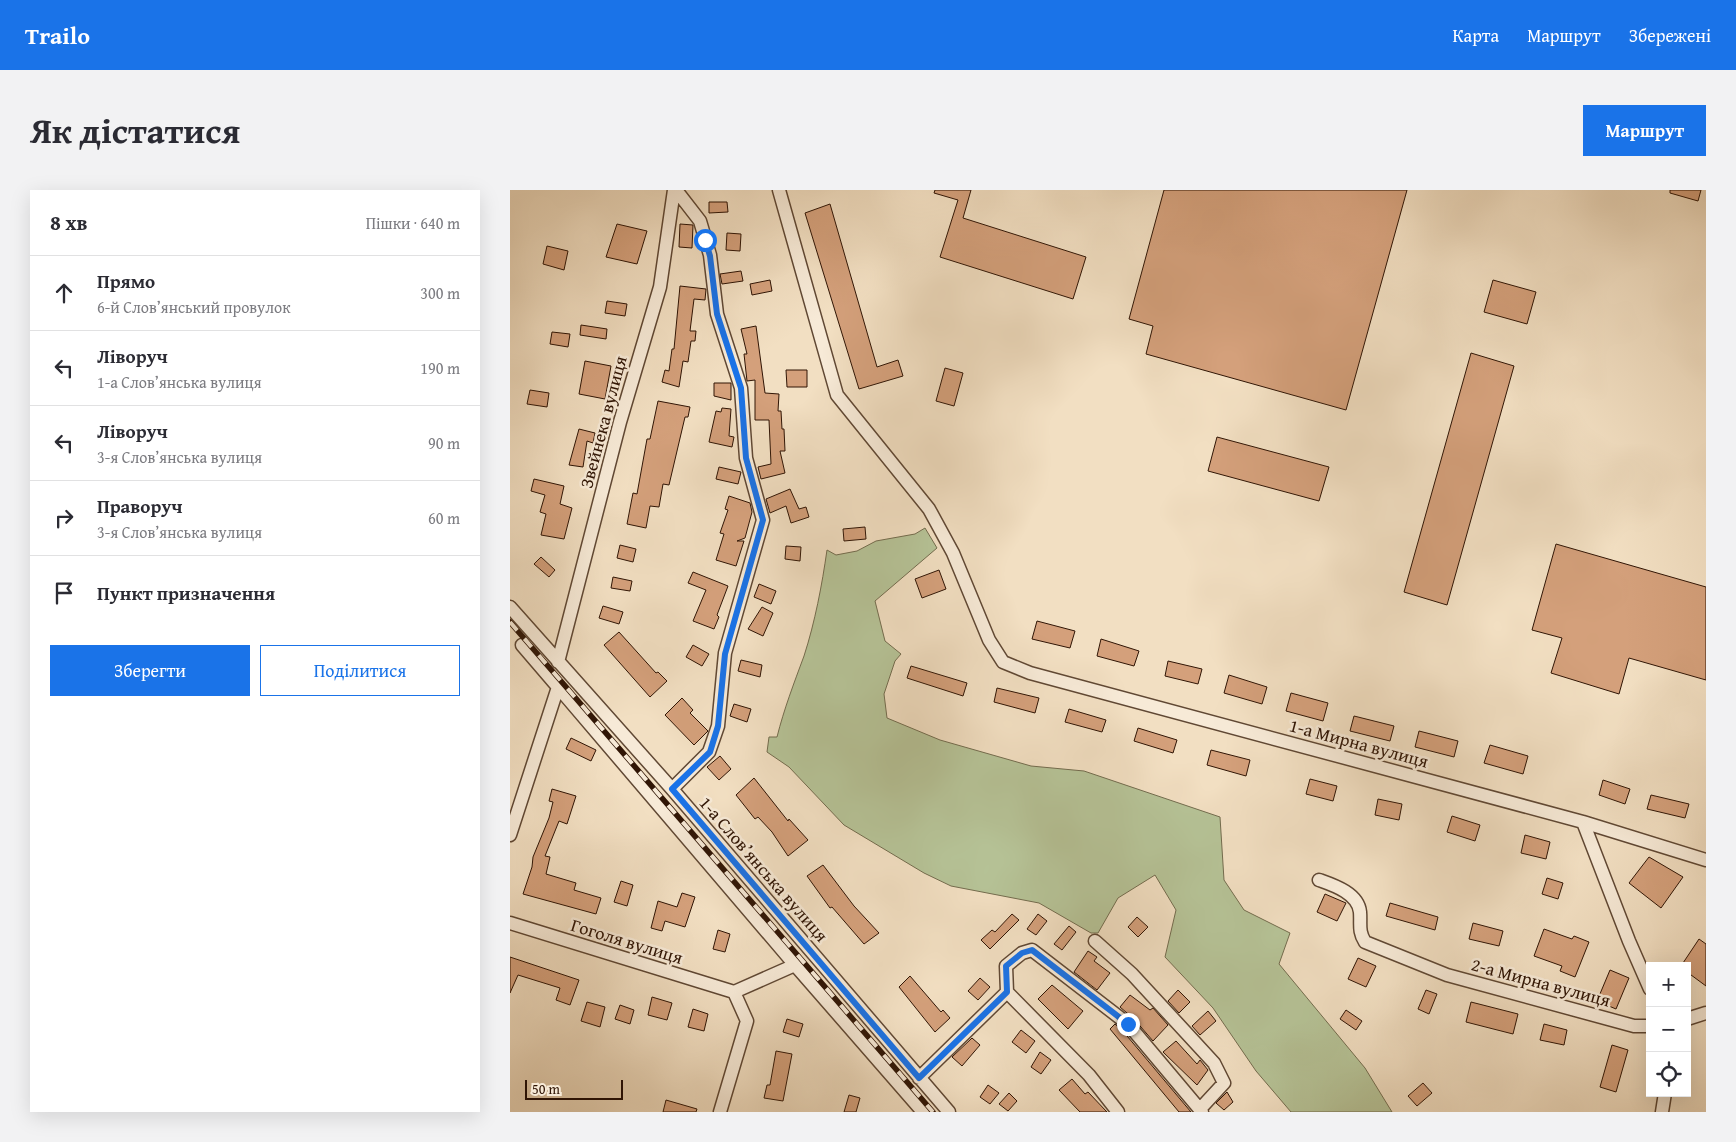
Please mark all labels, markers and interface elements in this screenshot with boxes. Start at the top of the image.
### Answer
text: Trailo [25,18,90,53]
text: Карта [1453,22,1499,49]
text: Маршрут [1527,22,1601,49]
text: Збережені [1629,22,1711,49]
text: Як дістатися [30,105,240,156]
button: Маршрут [1583,105,1706,156]
text: 8 хв [50,207,88,238]
text: Пішки · 640 m [366,211,460,235]
route start [694,229,717,252]
text: Прямо [97,267,155,295]
icon: ahead [50,279,78,307]
text: 300 m [420,281,460,305]
text: 6-й Слов’янський провулок [97,295,291,319]
text: Ліворуч [97,342,168,370]
street label: Звейнека вулиця [572,353,634,491]
icon: left [50,354,78,382]
text: 190 m [420,356,460,380]
text: 1-а Слов’янська вулиця [97,370,262,394]
text: Ліворуч [97,417,168,445]
icon: left [50,429,78,457]
text: 90 m [428,431,460,455]
text: 3-я Слов’янська вулиця [97,445,262,469]
text: Праворуч [97,492,182,520]
icon: right [50,504,78,532]
text: 60 m [428,506,460,530]
text: 3-я Слов’янська вулиця [97,520,262,544]
icon: arrive [50,579,78,607]
text: Пункт призначення [97,579,275,607]
button: Зберегти [50,645,250,696]
button: Поділитися [260,645,460,696]
street label: 1-а Мирна вулиця [1287,711,1431,775]
street label: 1-а Слов’янська вулиця [693,790,835,948]
street label: Гоголя вулиця [568,911,686,971]
street label: 2-а Мирна вулиця [1469,950,1613,1014]
map controls [1646,962,1691,1097]
button: + [1646,962,1691,1007]
button: − [1646,1007,1691,1052]
route end [1117,1013,1140,1036]
button: locate [1646,1052,1691,1097]
scale bar [525,1077,622,1100]
text: 50 m [532,1079,560,1099]

